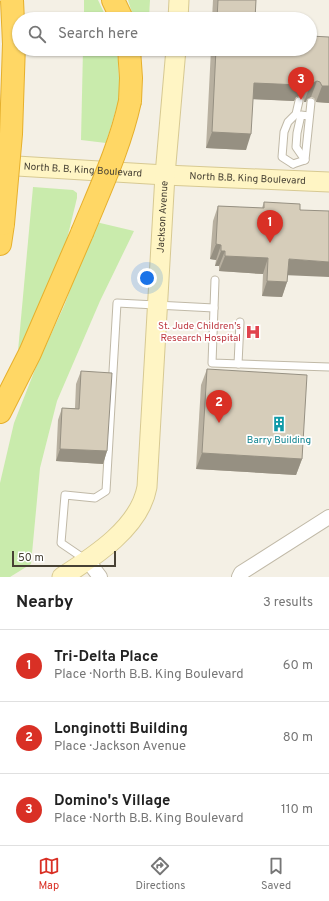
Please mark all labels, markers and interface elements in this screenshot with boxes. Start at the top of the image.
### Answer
search box [12,12,317,56]
icon: search [26,23,48,45]
text: Search here [58,25,138,44]
pin: 3 [288,67,314,100]
street label: North B. B. King Boulevard [23,160,143,180]
street label: North B.B. King Boulevard [189,170,306,188]
street label: Jackson Avenue [154,180,171,253]
pin: 1 [257,210,283,243]
your location [137,268,157,288]
place label: St. Jude Children's Research Hospital [158,320,241,345]
hospital icon: St. Jude Children's Research Hospital [244,323,262,341]
pin: 2 [206,390,232,423]
building icon: Barry Building [270,415,288,433]
place label: Barry Building [247,434,311,447]
scale bar [12,549,116,568]
text: 50 m [18,551,44,565]
text: Nearby [16,592,73,614]
text: 3 results [263,595,313,611]
text: Tri-Delta Place [54,648,158,667]
text: 1 [26,658,32,674]
text: 60 m [283,658,313,674]
text: Place · North B.B. King Boulevard [54,667,243,683]
text: Longinotti Building [54,720,188,739]
text: 2 [25,730,33,746]
text: 80 m [283,730,313,746]
text: Place · Jackson Avenue [54,739,186,755]
text: Domino's Village [54,792,170,811]
text: 3 [25,802,33,818]
text: 110 m [281,802,313,818]
text: Place · North B.B. King Boulevard [54,811,243,827]
tab: Map [38,855,60,893]
tab: Directions [135,855,185,893]
tab: Saved [261,855,291,893]

